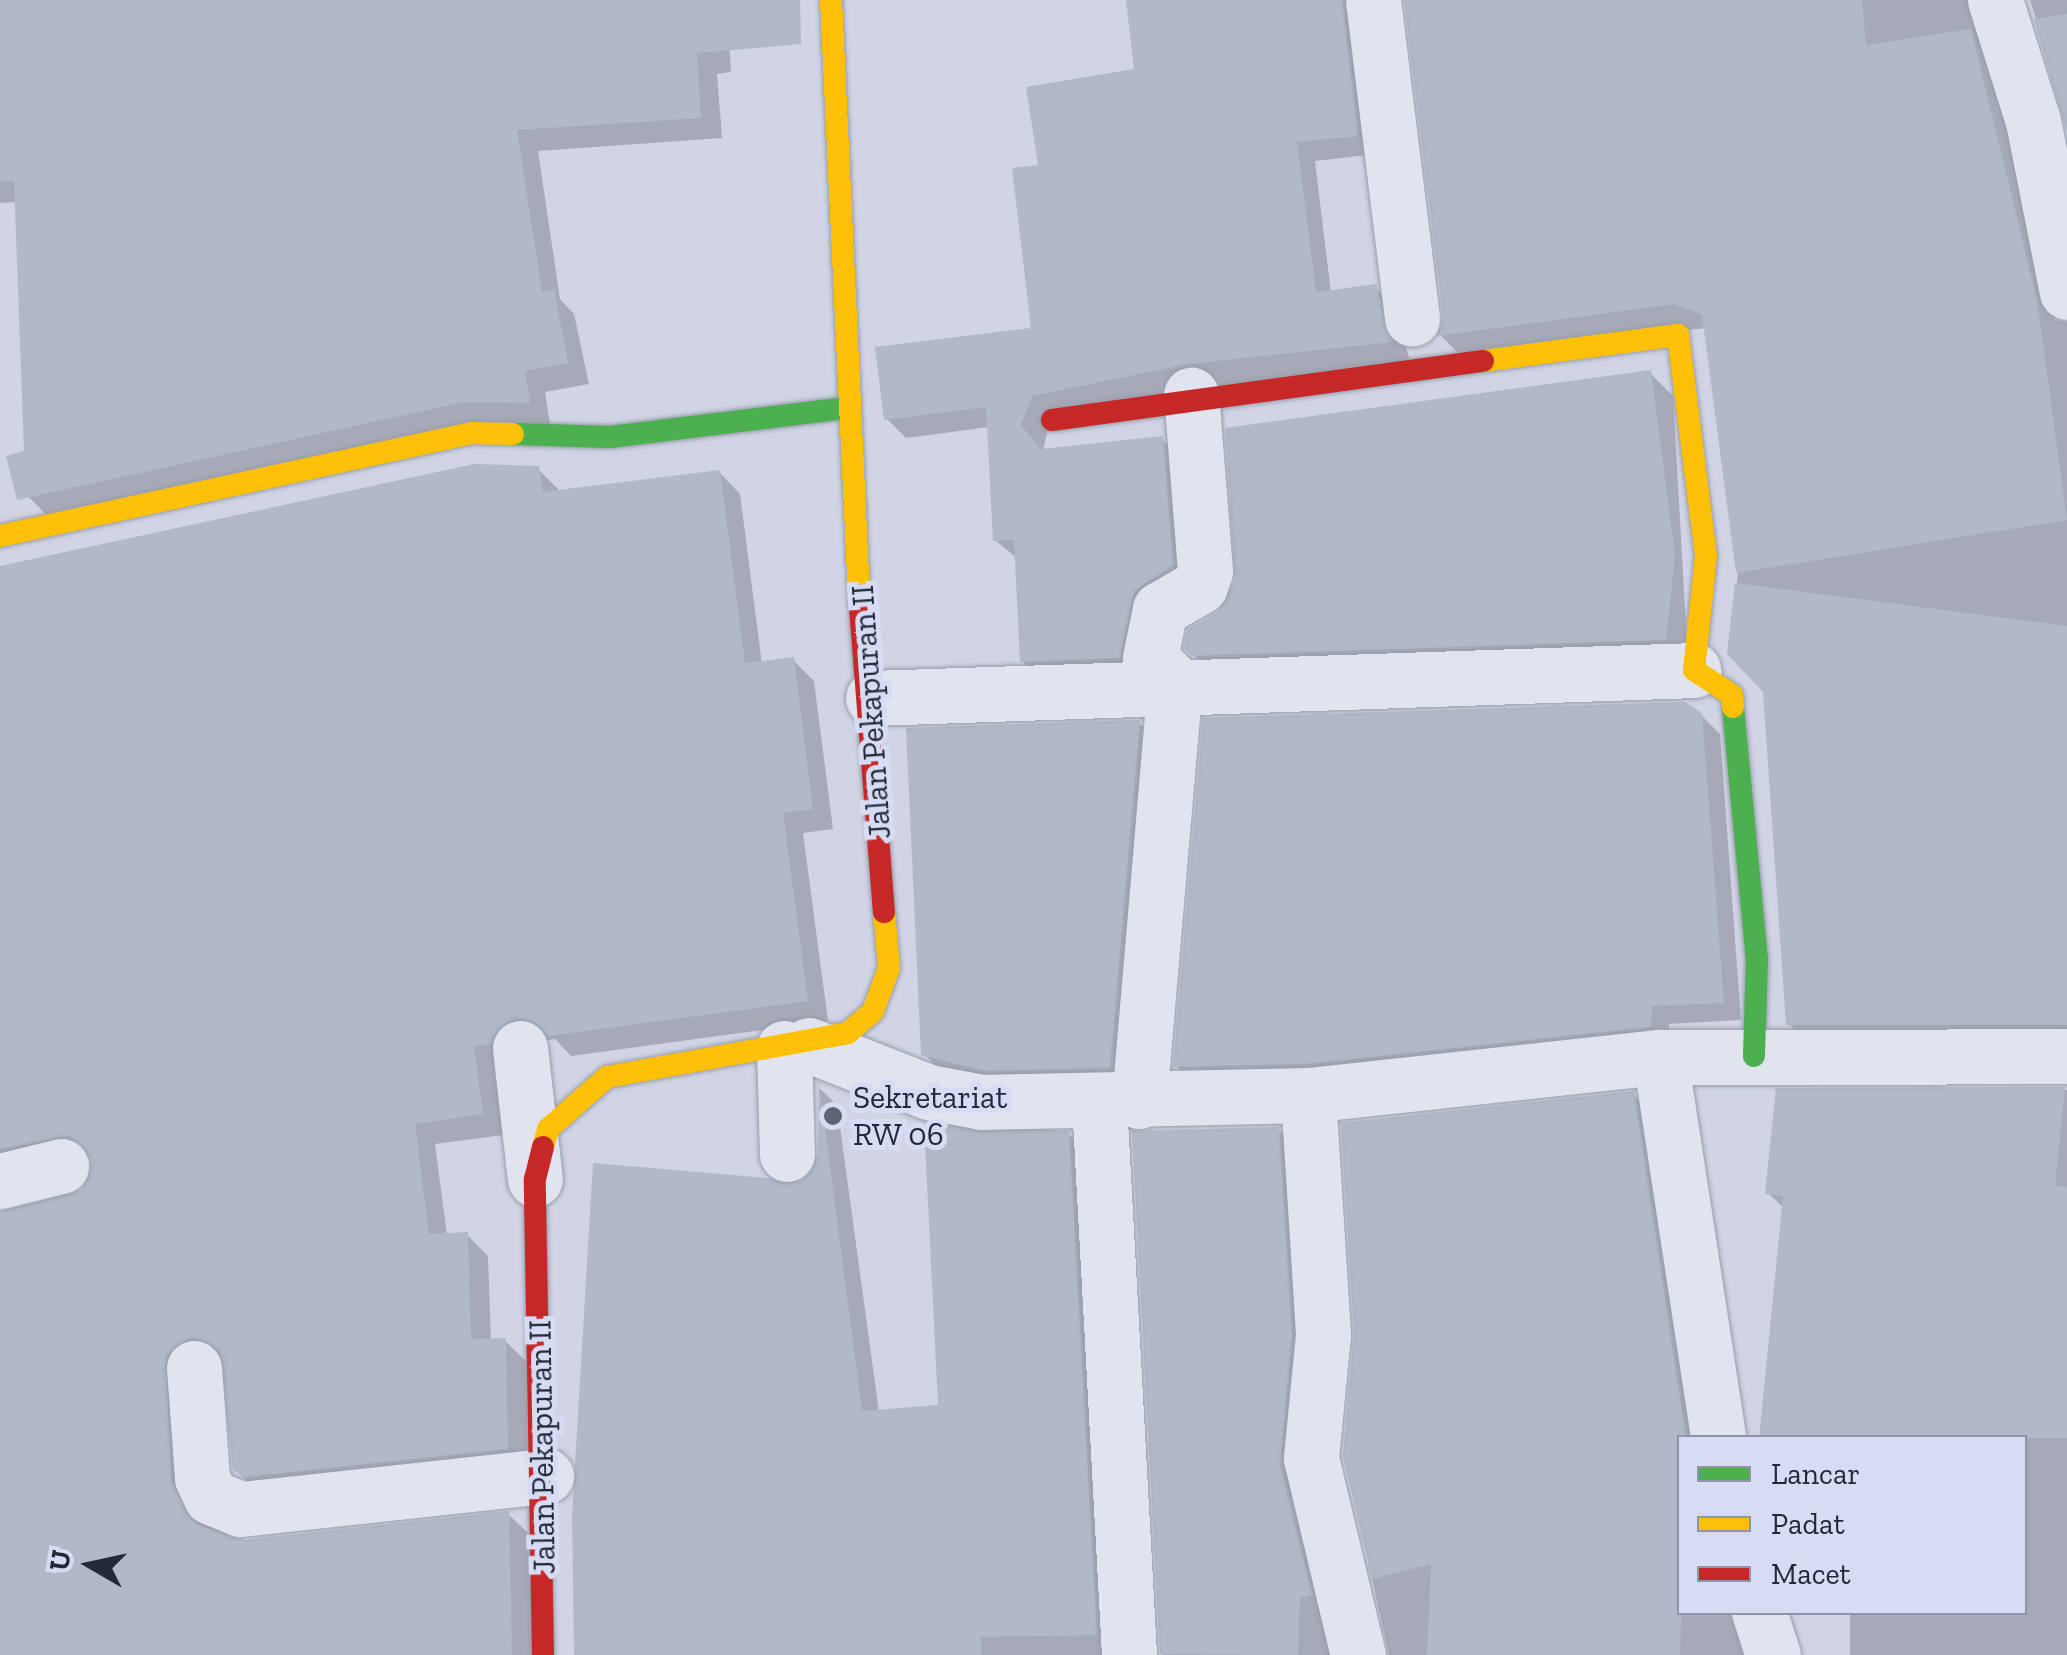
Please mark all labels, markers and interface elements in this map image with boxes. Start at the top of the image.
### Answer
street label: Jalan Pekapuran II [843,584,899,840]
place label: Sekretariat RW 06 [853,1079,1007,1154]
marker: Sekretariat RW 06 [822,1105,844,1127]
street label: Jalan Pekapuran II [521,1320,563,1574]
legend [1677,1435,2027,1615]
text: Lancar [1771,1456,1860,1492]
text: Padat [1771,1506,1845,1542]
north arrow [40,1515,140,1615]
text: U [42,1548,78,1573]
text: Macet [1771,1556,1851,1592]

